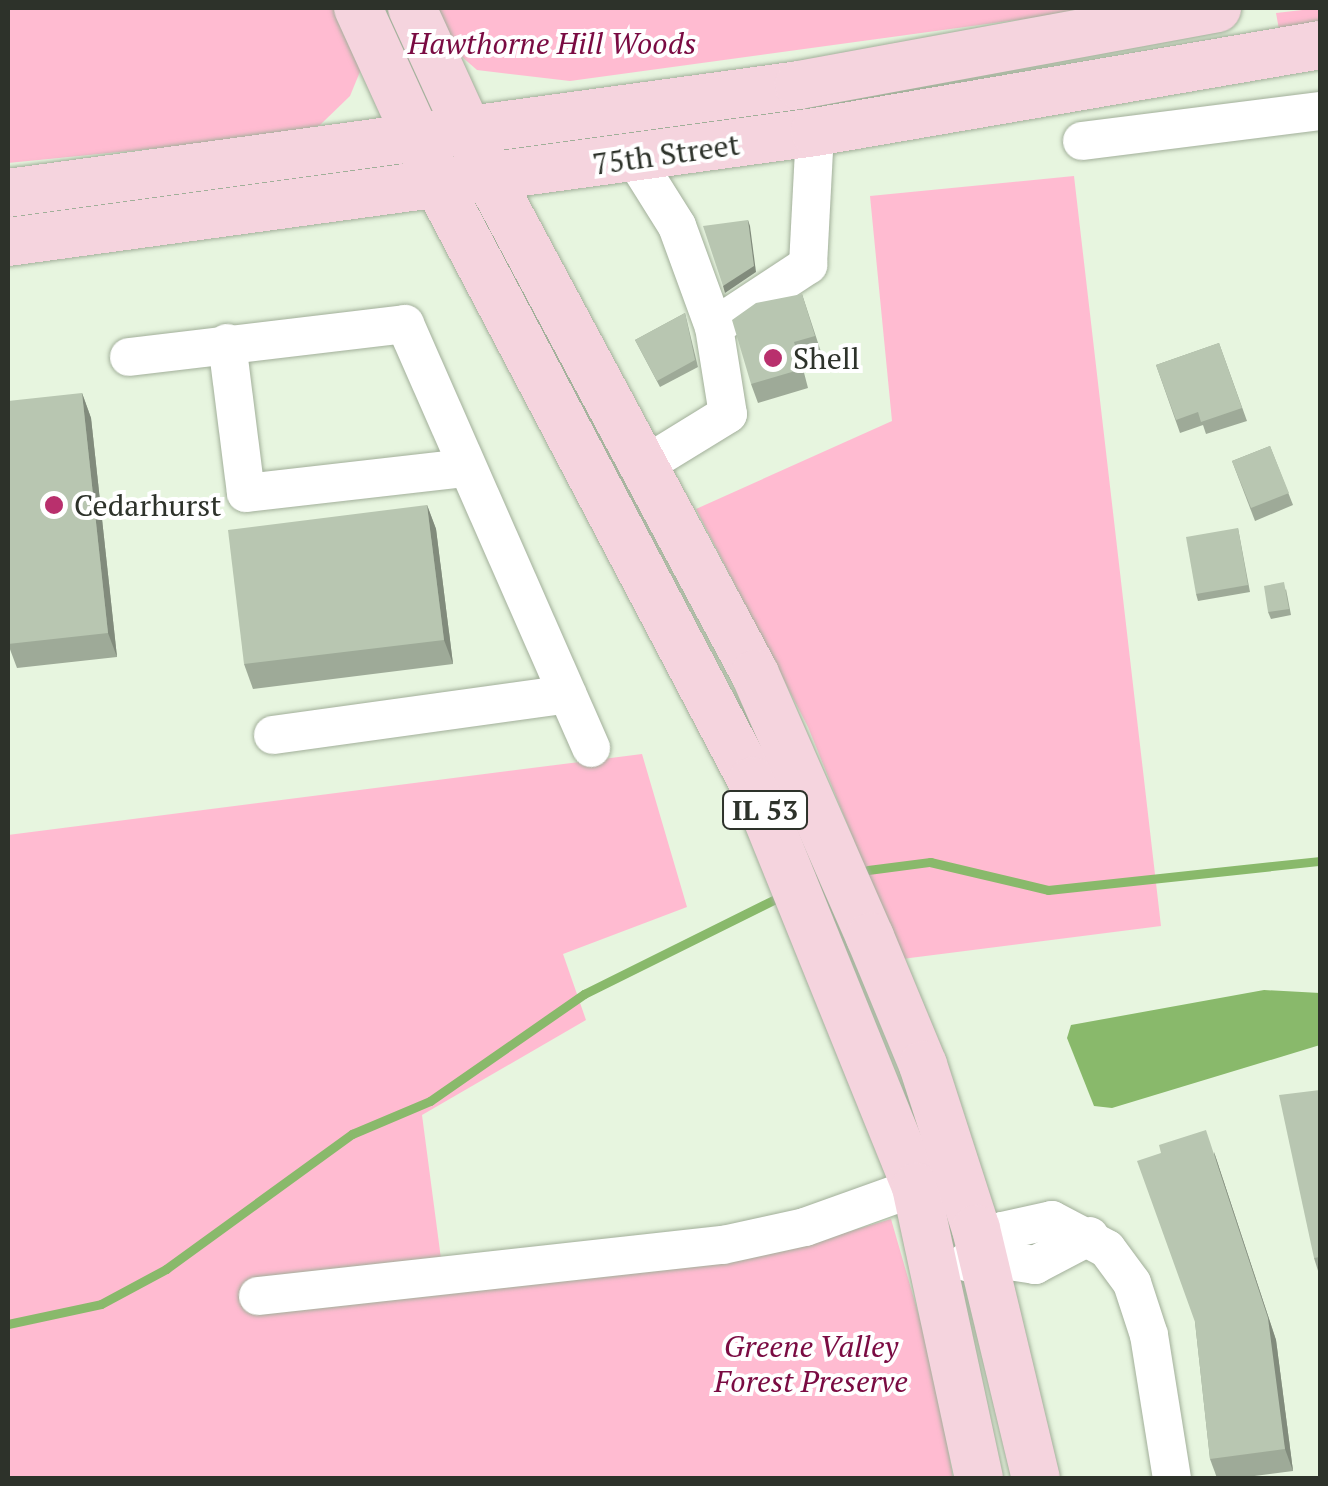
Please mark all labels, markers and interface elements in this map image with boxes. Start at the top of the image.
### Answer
park label: Hawthorne Hill Woods [408,25,696,61]
street label: 75th Street [590,126,742,182]
place label: Shell [793,340,860,376]
marker: Shell [762,347,784,369]
place label: Cedarhurst [74,487,221,523]
marker: Cedarhurst [43,494,65,516]
road number: IL 53 [720,787,810,833]
park label: Greene Valley Forest Preserve [714,1328,908,1398]

